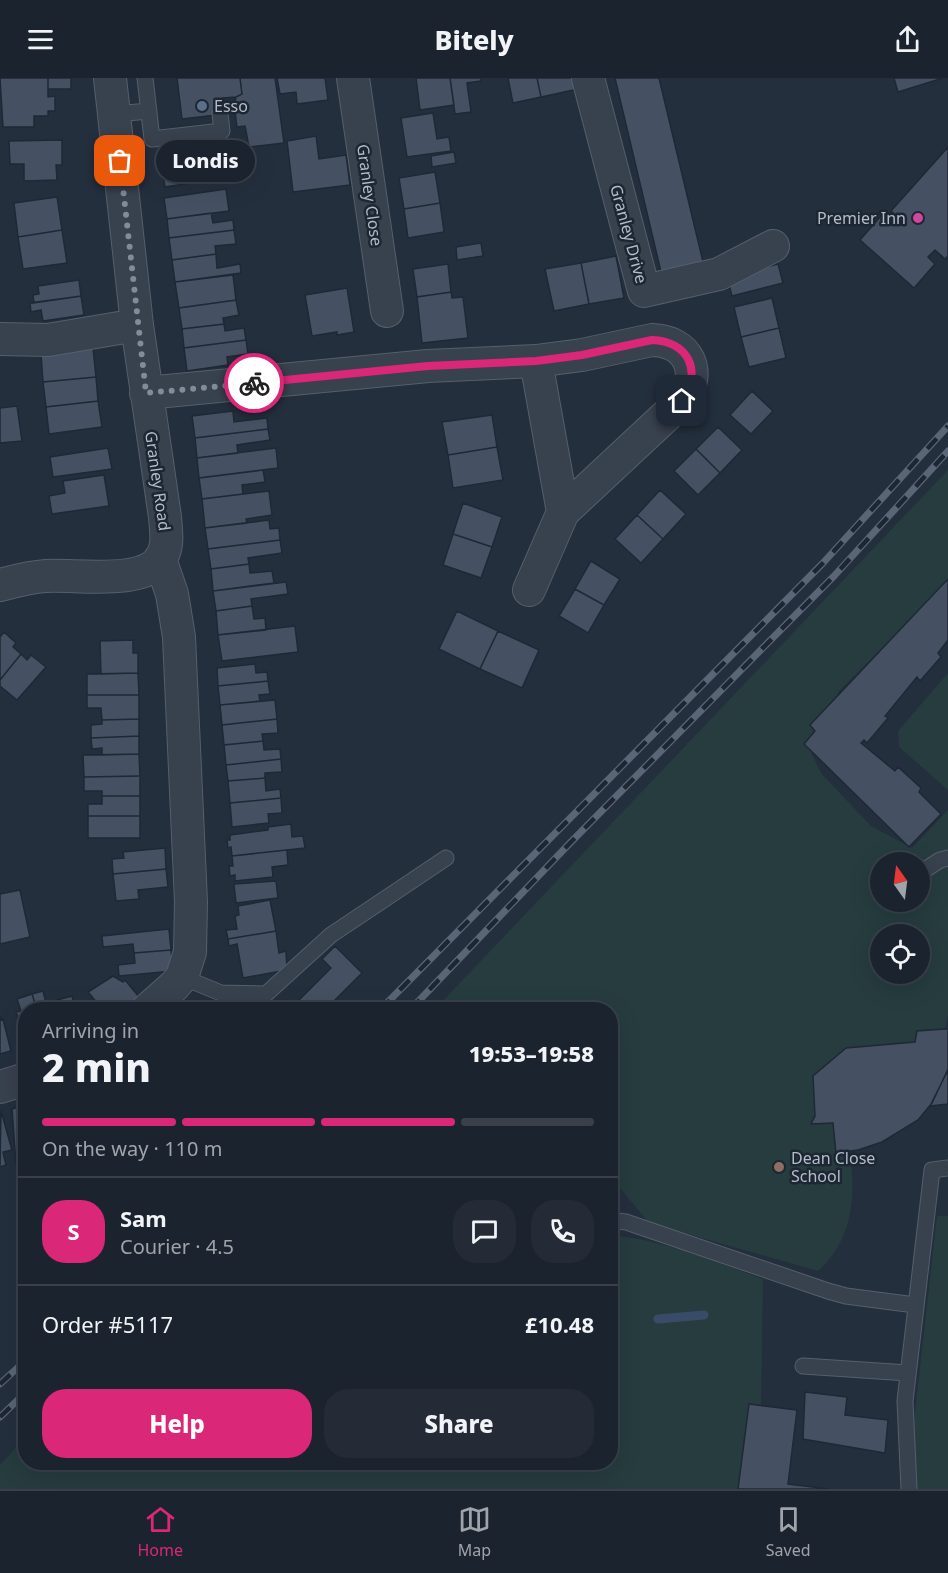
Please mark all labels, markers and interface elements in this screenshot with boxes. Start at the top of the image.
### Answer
text: Bitely [434,21,514,58]
icon: menu [24,23,57,56]
icon: share [891,23,924,56]
place label: Esso [214,95,248,117]
marker: Esso [195,99,209,113]
pin [94,135,145,186]
callout: Londis [156,140,255,182]
street label: Granley Close [352,143,388,247]
icon: bag [103,144,136,177]
text: Londis [172,147,239,174]
street label: Granley Drive [605,182,653,286]
place label: Premier Inn [817,207,906,229]
marker: Premier Inn [911,211,925,225]
courier [224,353,284,413]
icon: bike [238,367,271,400]
pin [656,375,707,426]
icon: home [665,384,698,417]
street label: Granley Road [140,430,176,532]
north arrow [870,852,930,912]
map controls [870,852,930,984]
button: locate [870,924,930,984]
text: Arriving in [42,1017,139,1044]
text: 19:53–19:58 [469,1038,594,1068]
text: 2 min [42,1040,151,1093]
text: On the way · 110 m [42,1135,222,1162]
place label: Dean Close School [791,1147,875,1187]
marker: Dean Close School [772,1160,786,1174]
button: chat [453,1200,516,1263]
button: phone [531,1200,594,1263]
text: Sam [120,1203,167,1233]
text: S [67,1216,80,1246]
text: Courier · 4.5 [120,1233,234,1260]
text: Order #5117 [42,1309,173,1339]
text: £10.48 [525,1309,594,1339]
button: Help [42,1389,312,1458]
button: Share [324,1389,594,1458]
tab: Home [137,1503,183,1561]
tab: Map [458,1503,491,1561]
tab: Saved [766,1503,811,1561]

